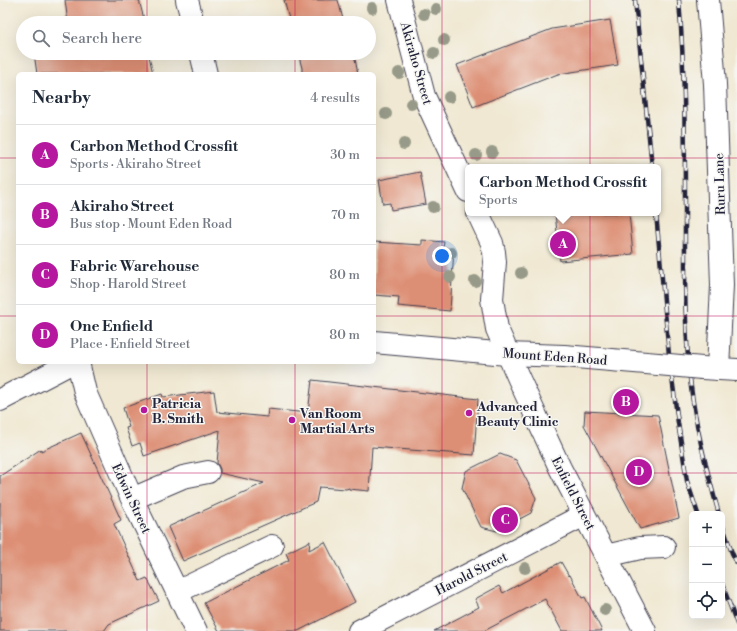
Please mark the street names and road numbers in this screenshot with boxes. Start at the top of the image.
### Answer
street label: Akiraho Street [396,19,436,107]
street label: Ruru Lane [711,152,729,215]
street label: Mount Eden Road [502,345,608,369]
street label: Enfield Street [548,454,599,533]
street label: Edwin Street [108,461,154,536]
street label: Harold Street [433,549,511,599]

